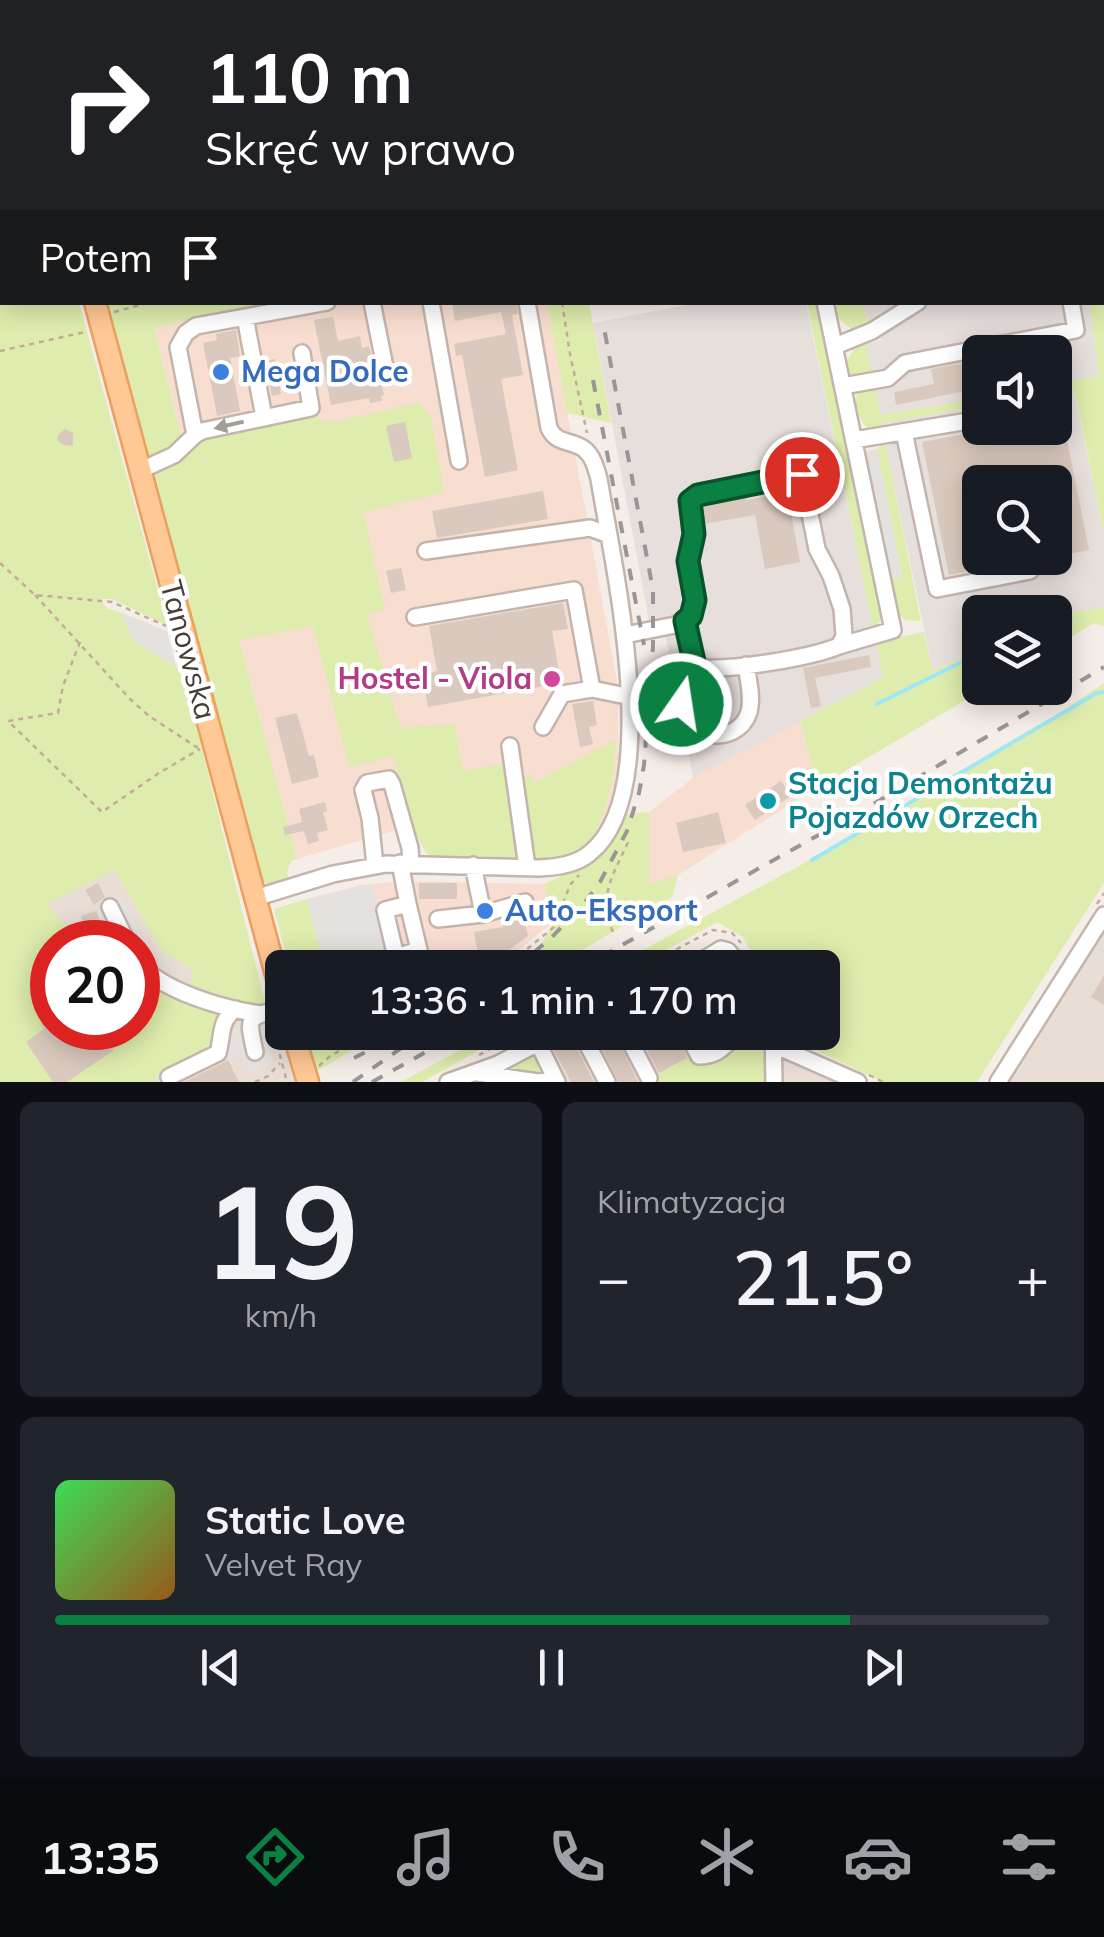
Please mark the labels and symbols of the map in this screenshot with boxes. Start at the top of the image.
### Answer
place label: Mega Dolce [241,352,409,390]
marker: Mega Dolce [210,361,232,383]
one-way arrow [213,418,244,433]
pin [760,432,845,517]
street label: Tanowska [152,576,226,723]
position arrow [629,652,733,756]
place label: Hostel - Viola [337,659,532,697]
marker: Hostel - Viola [541,668,563,690]
place label: Stacja Demontażu Pojazdów Orzech [788,764,1053,836]
marker: Stacja Demontażu Pojazdów Orzech [757,790,779,812]
place label: Auto-Eksport [505,891,698,929]
marker: Auto-Eksport [474,900,496,922]
speed limit sign: 20 [30,920,160,1050]

